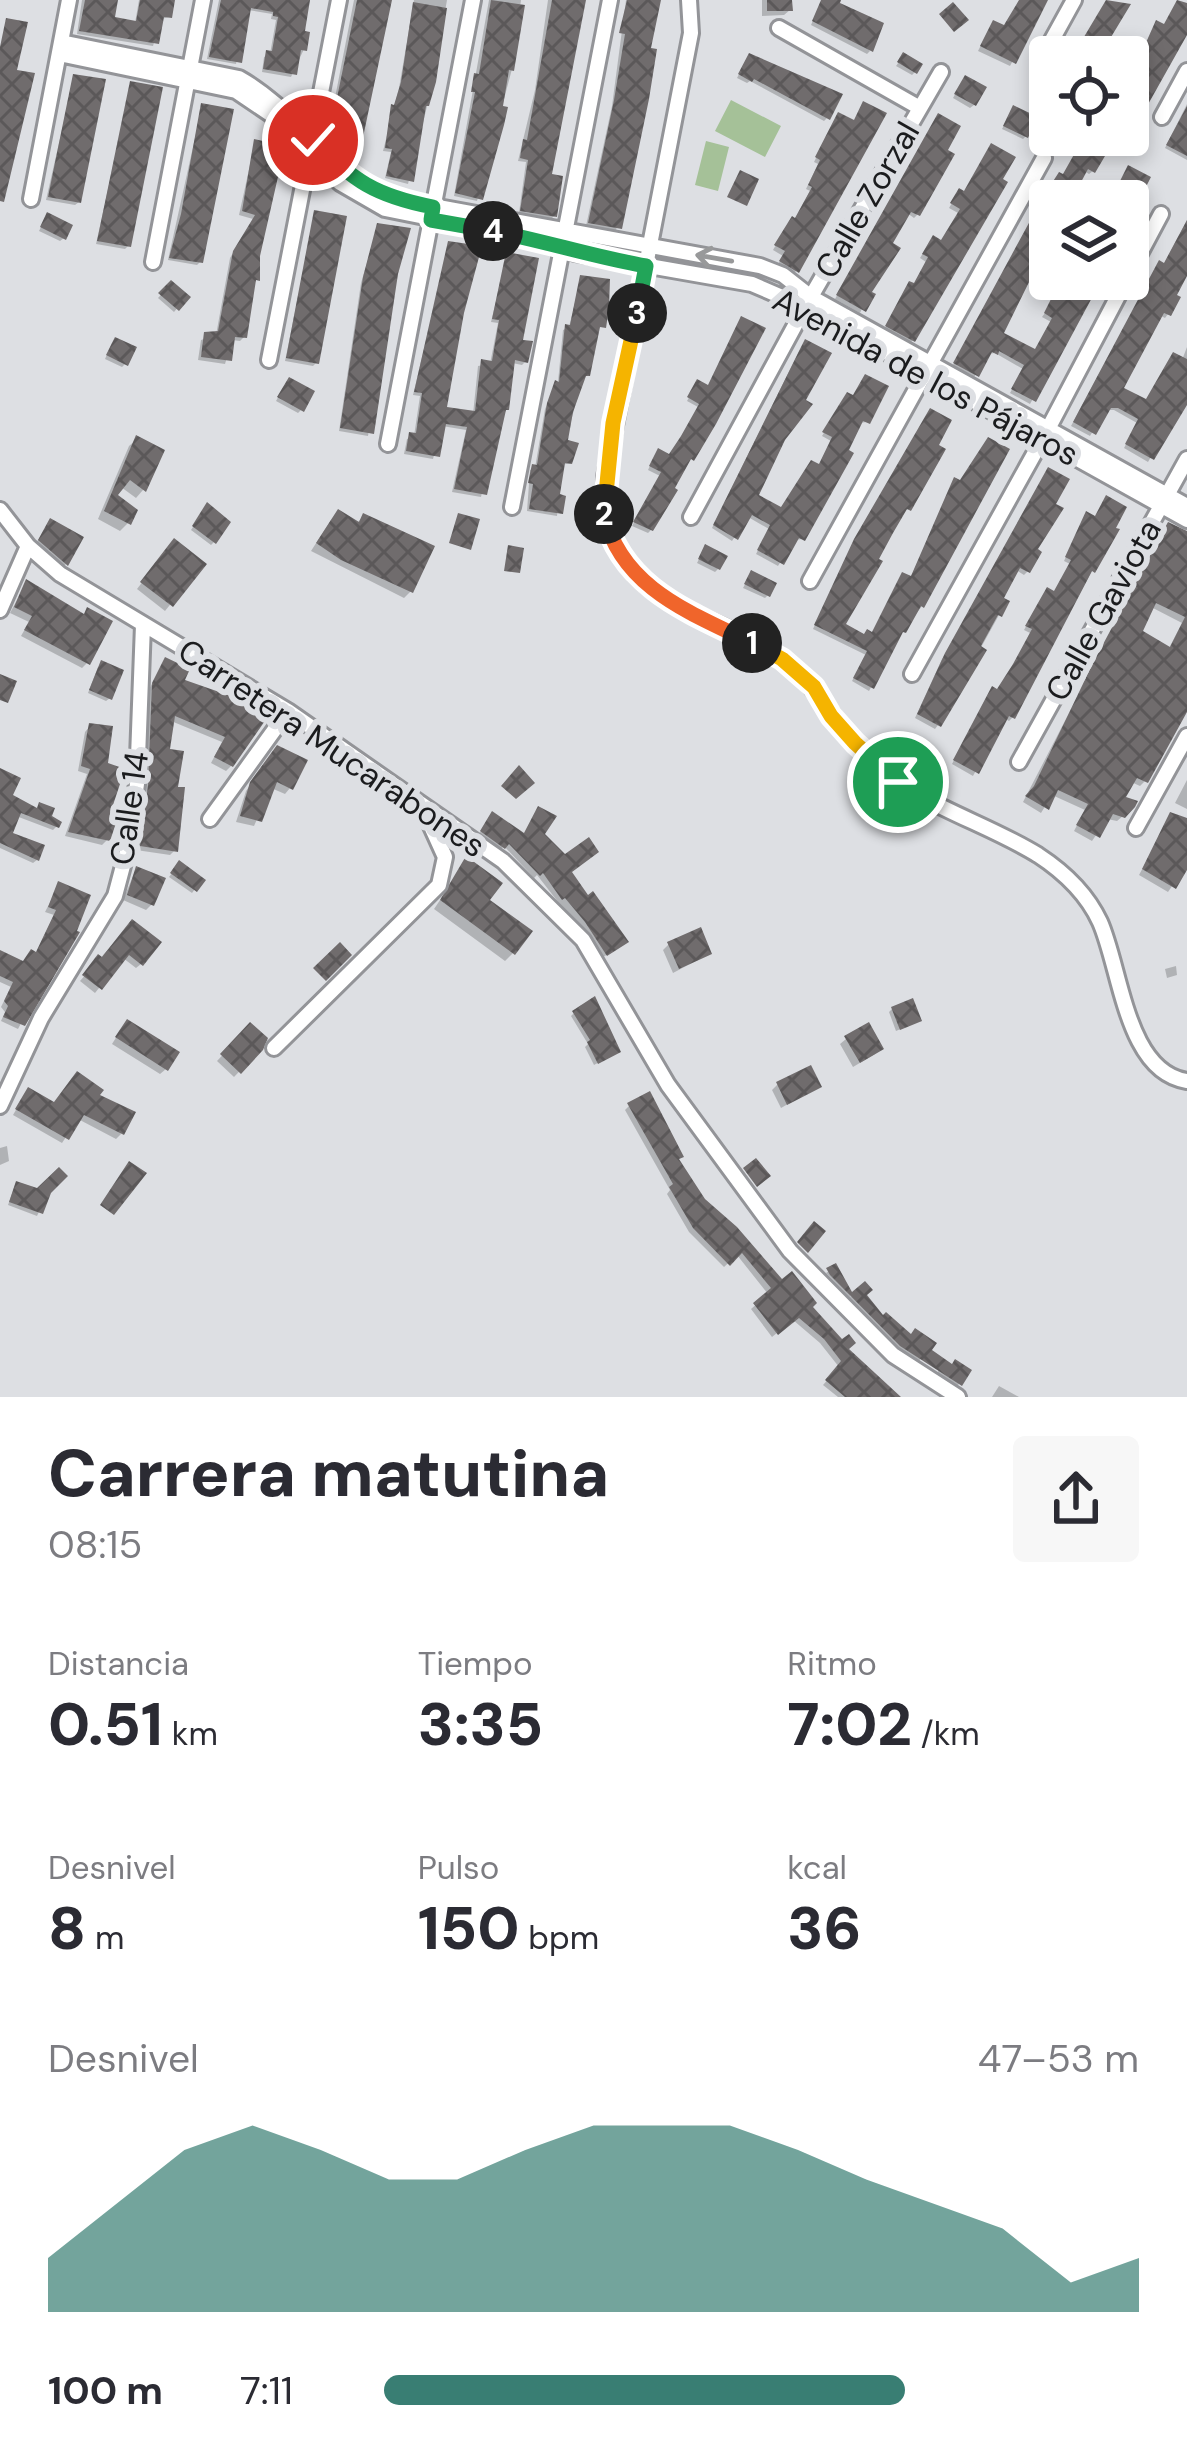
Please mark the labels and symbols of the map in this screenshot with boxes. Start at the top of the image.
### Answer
pin [262,89,364,191]
street label: Calle Zorzal [805,114,929,286]
pin: 4 [463,201,523,261]
one-way arrow [696,246,735,268]
street label: Avenida de los Pájaros [766,278,1086,476]
pin: 3 [607,283,667,343]
pin: 2 [574,484,634,544]
street label: Calle Gaviota [1035,512,1171,708]
pin: 1 [722,613,782,673]
street label: Carretera Mucarabones [170,629,494,867]
pin [847,731,949,833]
street label: Calle 14 [100,748,158,868]

